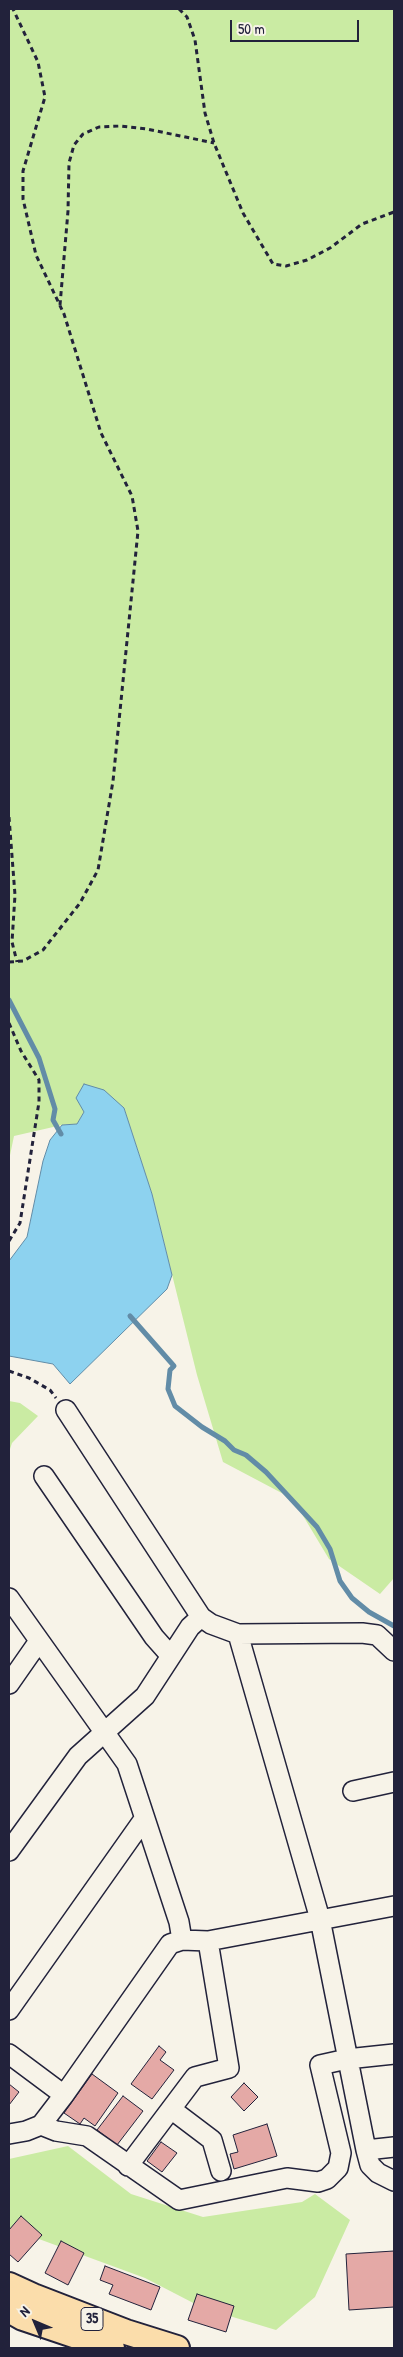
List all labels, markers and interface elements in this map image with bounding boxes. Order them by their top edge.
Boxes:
scale bar [233,10,362,42]
text: 50 m [238,18,265,39]
north arrow [10,2297,60,2347]
text: N [15,2302,33,2320]
road number: 35 [81,2308,103,2330]

